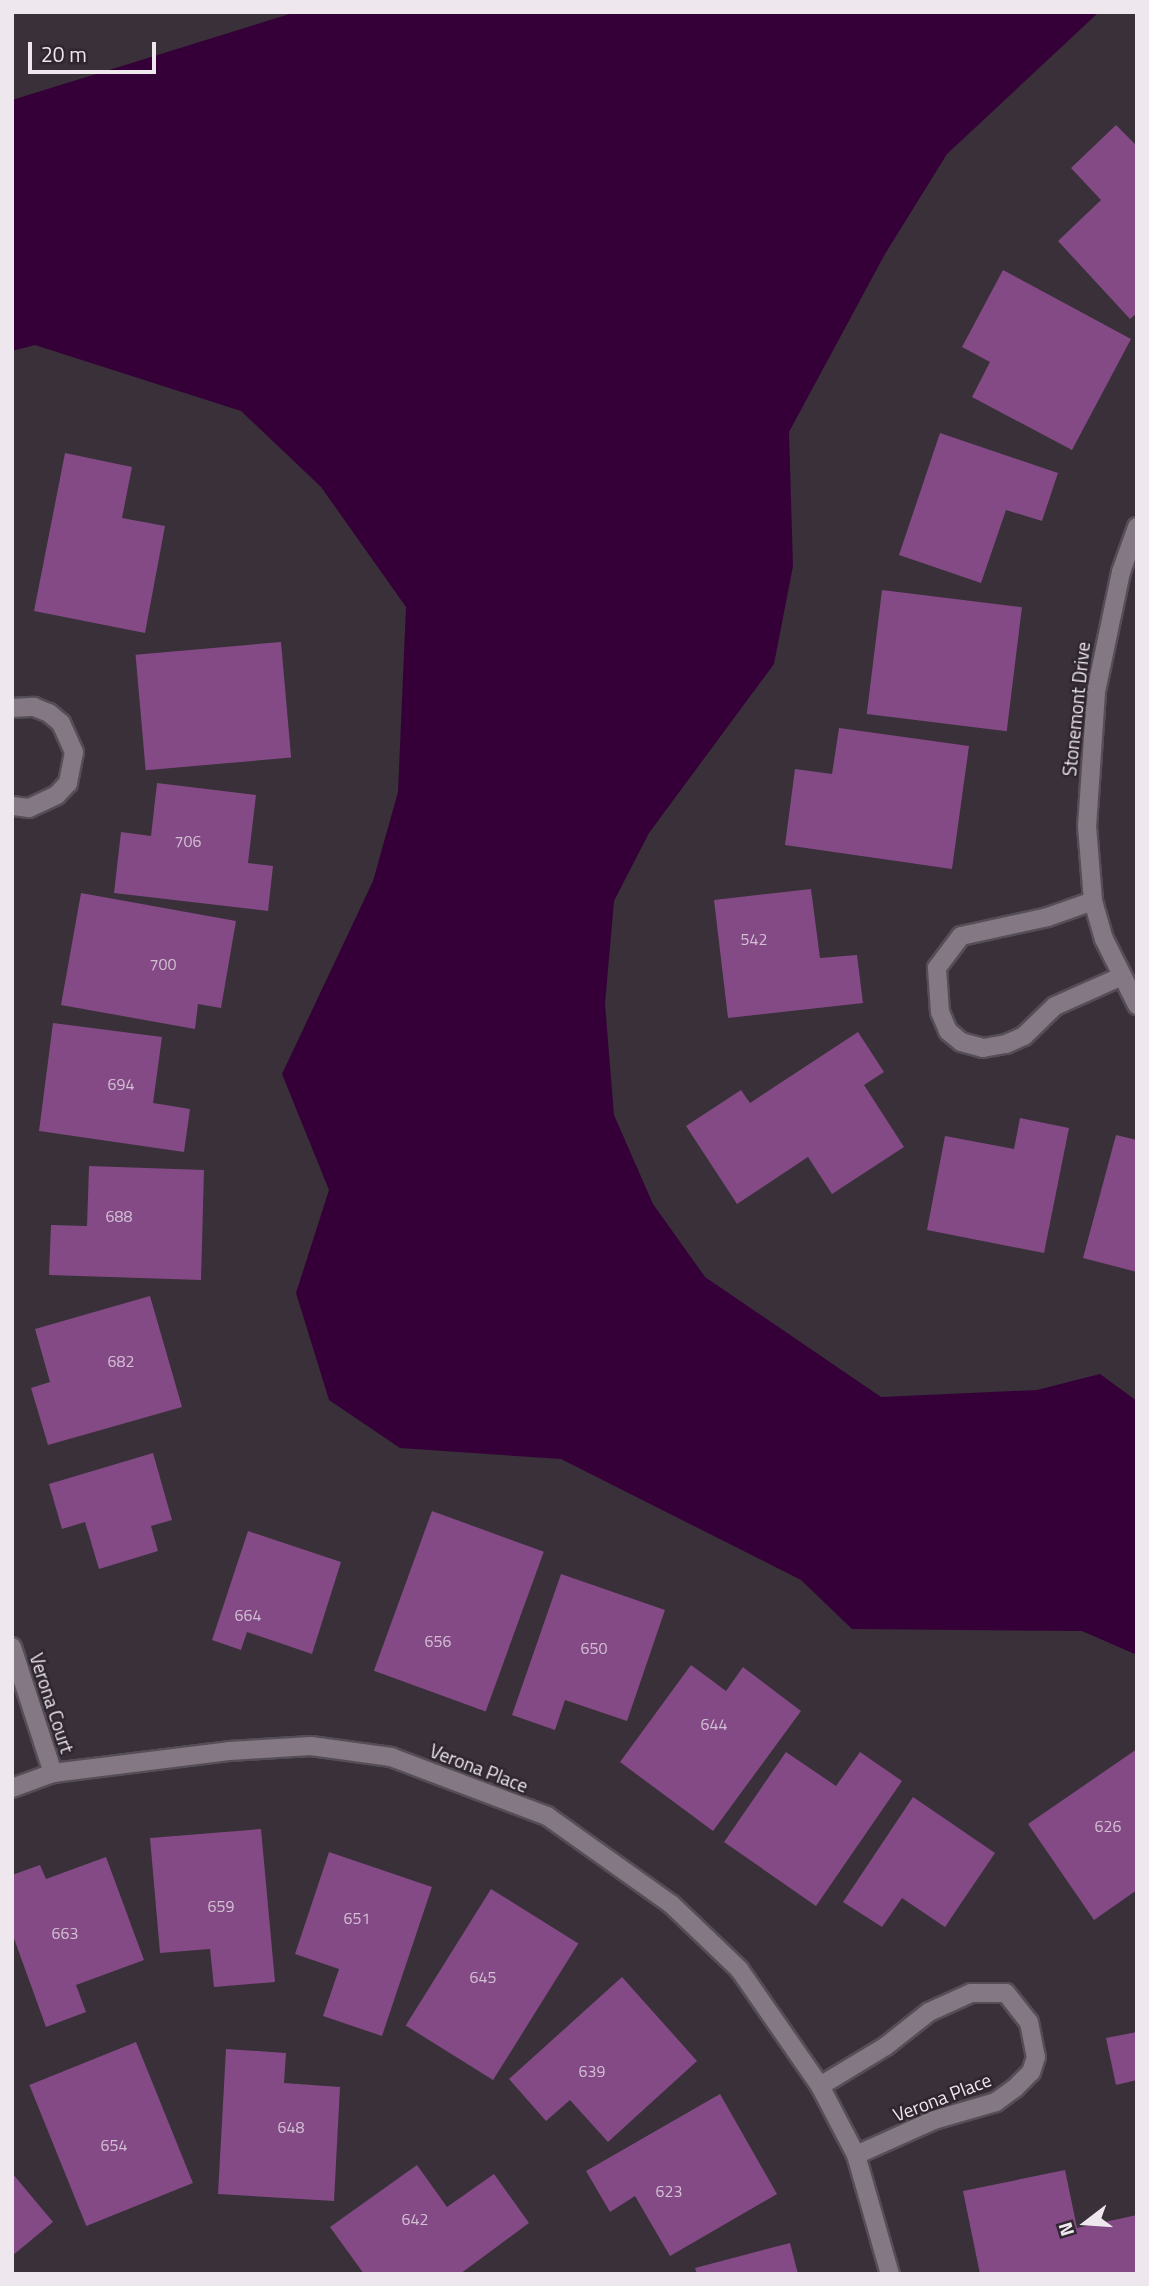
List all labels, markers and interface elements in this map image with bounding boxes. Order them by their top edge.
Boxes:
scale bar [32,28,159,72]
text: 20 m [41,38,87,70]
street label: Stonemont Drive [1058,641,1094,777]
house number: 706 [175,831,201,851]
house number: 542 [741,929,767,949]
house number: 700 [150,954,176,974]
house number: 694 [108,1074,134,1094]
house number: 688 [106,1206,132,1226]
house number: 682 [108,1351,134,1371]
house number: 664 [235,1605,261,1625]
house number: 656 [425,1631,451,1651]
house number: 650 [581,1638,607,1658]
street label: Verona Court [25,1650,79,1756]
house number: 644 [701,1714,727,1734]
street label: Verona Place [427,1739,531,1797]
house number: 626 [1095,1816,1121,1836]
house number: 659 [208,1896,234,1916]
house number: 651 [344,1908,370,1928]
house number: 663 [52,1923,78,1943]
house number: 645 [470,1967,496,1987]
house number: 639 [579,2061,605,2081]
street label: Verona Place [890,2068,994,2126]
house number: 648 [278,2117,304,2137]
house number: 654 [101,2135,127,2155]
house number: 623 [656,2181,682,2201]
north arrow [1051,2188,1121,2258]
house number: 642 [402,2209,428,2229]
text: N [1050,2219,1081,2240]

